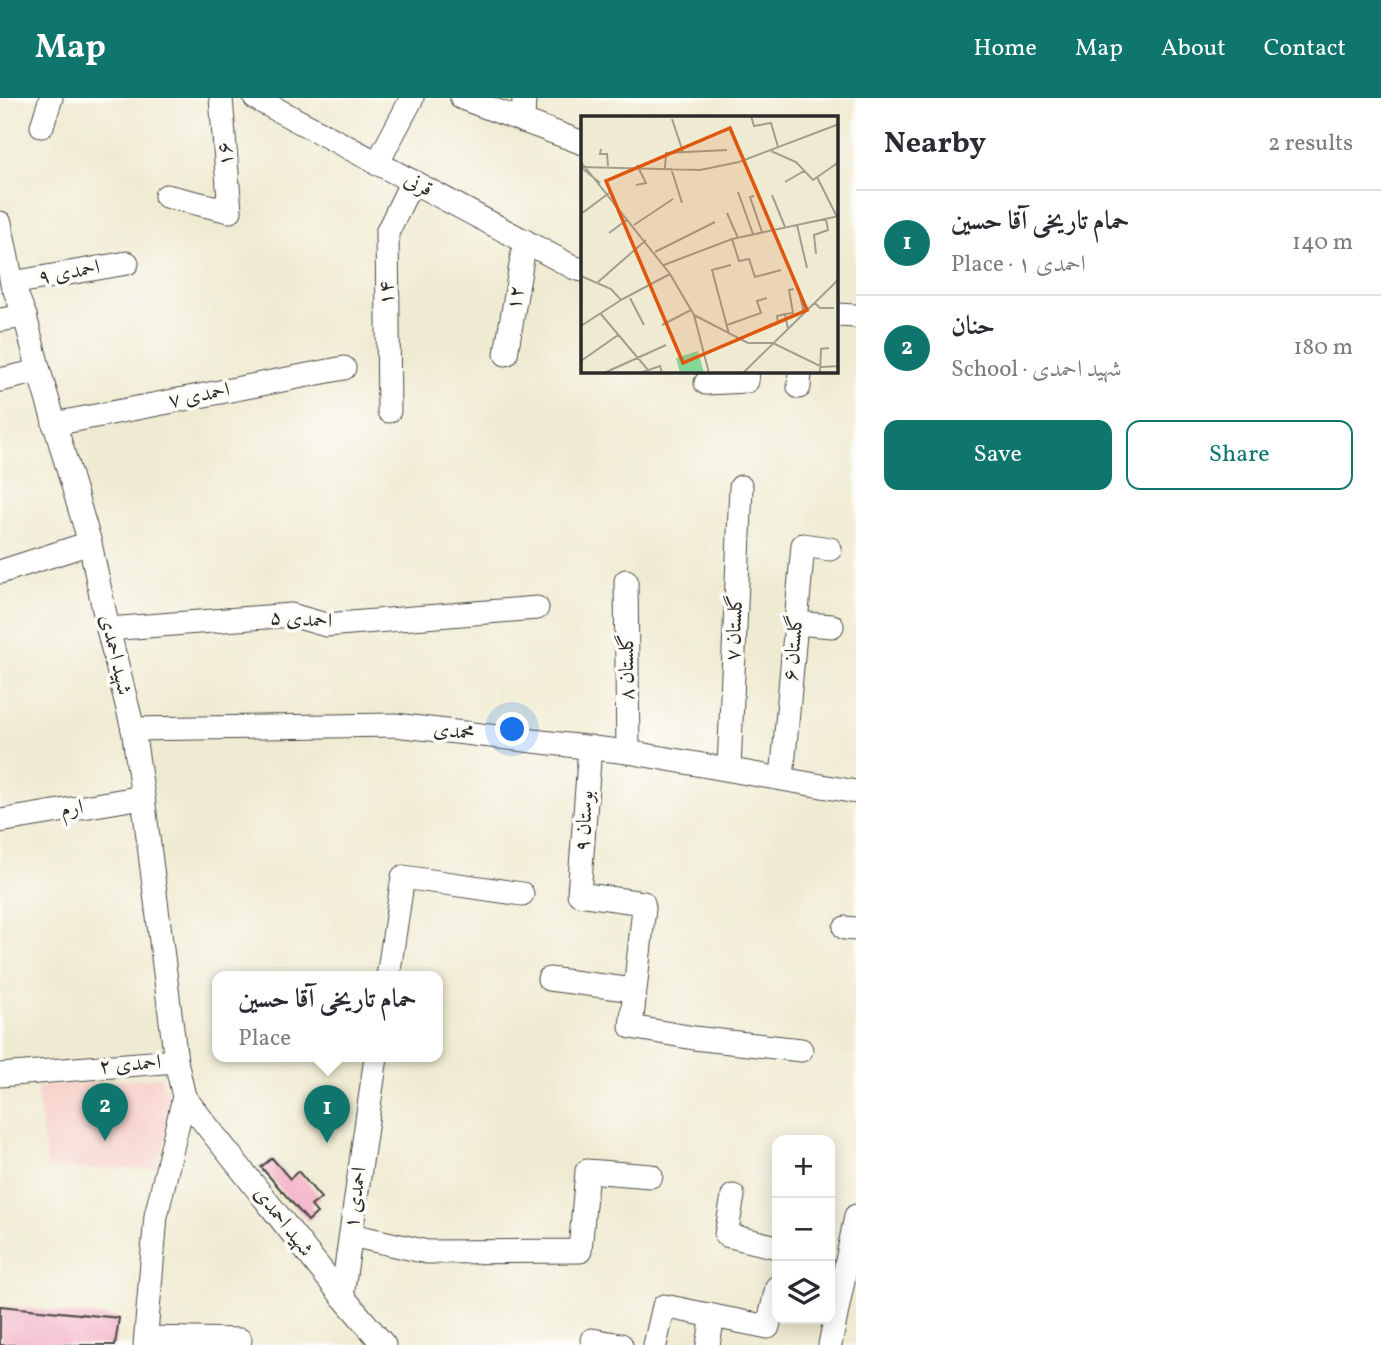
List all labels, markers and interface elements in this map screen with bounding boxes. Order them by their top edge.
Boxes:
text: Map [35,26,106,72]
text: Home [973,32,1037,66]
text: Map [1075,32,1123,66]
text: About [1161,32,1226,66]
text: Contact [1264,32,1346,66]
inset map [581,116,838,373]
text: Nearby [884,123,986,165]
text: 2 results [1268,128,1353,160]
street label: ۱۶ [210,140,242,168]
street label: قرنی [399,166,437,204]
text: حمام تاریخی آقا حسین [951,204,1129,240]
text: 1 [902,227,912,259]
text: 140 m [1292,227,1353,259]
text: Place · احمدی ۱ [951,249,1086,281]
street label: احمدی ۹ [36,253,102,293]
street label: ۱۴ [372,280,402,306]
street label: ۱۲ [500,284,532,312]
text: حنان [951,309,995,345]
text: 2 [901,332,913,364]
text: 180 m [1294,332,1353,364]
text: School · شهید احمدی [951,354,1122,386]
street label: احمدی ۷ [166,376,232,416]
button: Save [884,420,1112,490]
button: Share [1126,420,1353,490]
street label: گلستان ۷ [719,594,751,662]
street label: احمدی ۵ [269,603,333,637]
street label: شهید احمدی [92,612,138,698]
street label: گلستان ۶ [777,614,811,682]
street label: گلستان ۸ [613,634,642,700]
your location [495,712,529,746]
street label: محمدی [432,715,476,749]
street label: بوستان ۹ [568,789,602,853]
street label: ارم [59,793,86,827]
popup [212,971,443,1062]
text: حمام تاریخی آقا حسین [238,982,417,1018]
text: Place [238,1023,291,1055]
street label: احمدی ۲ [98,1048,162,1082]
pin: 2 [82,1083,128,1141]
pin: 1 [304,1085,350,1143]
map controls [772,1135,835,1324]
button: + [772,1135,835,1198]
street label: احمدی ۱ [337,1165,375,1231]
street label: شهید احمدی [246,1181,320,1263]
button: − [772,1198,835,1261]
button: layers [772,1261,835,1324]

